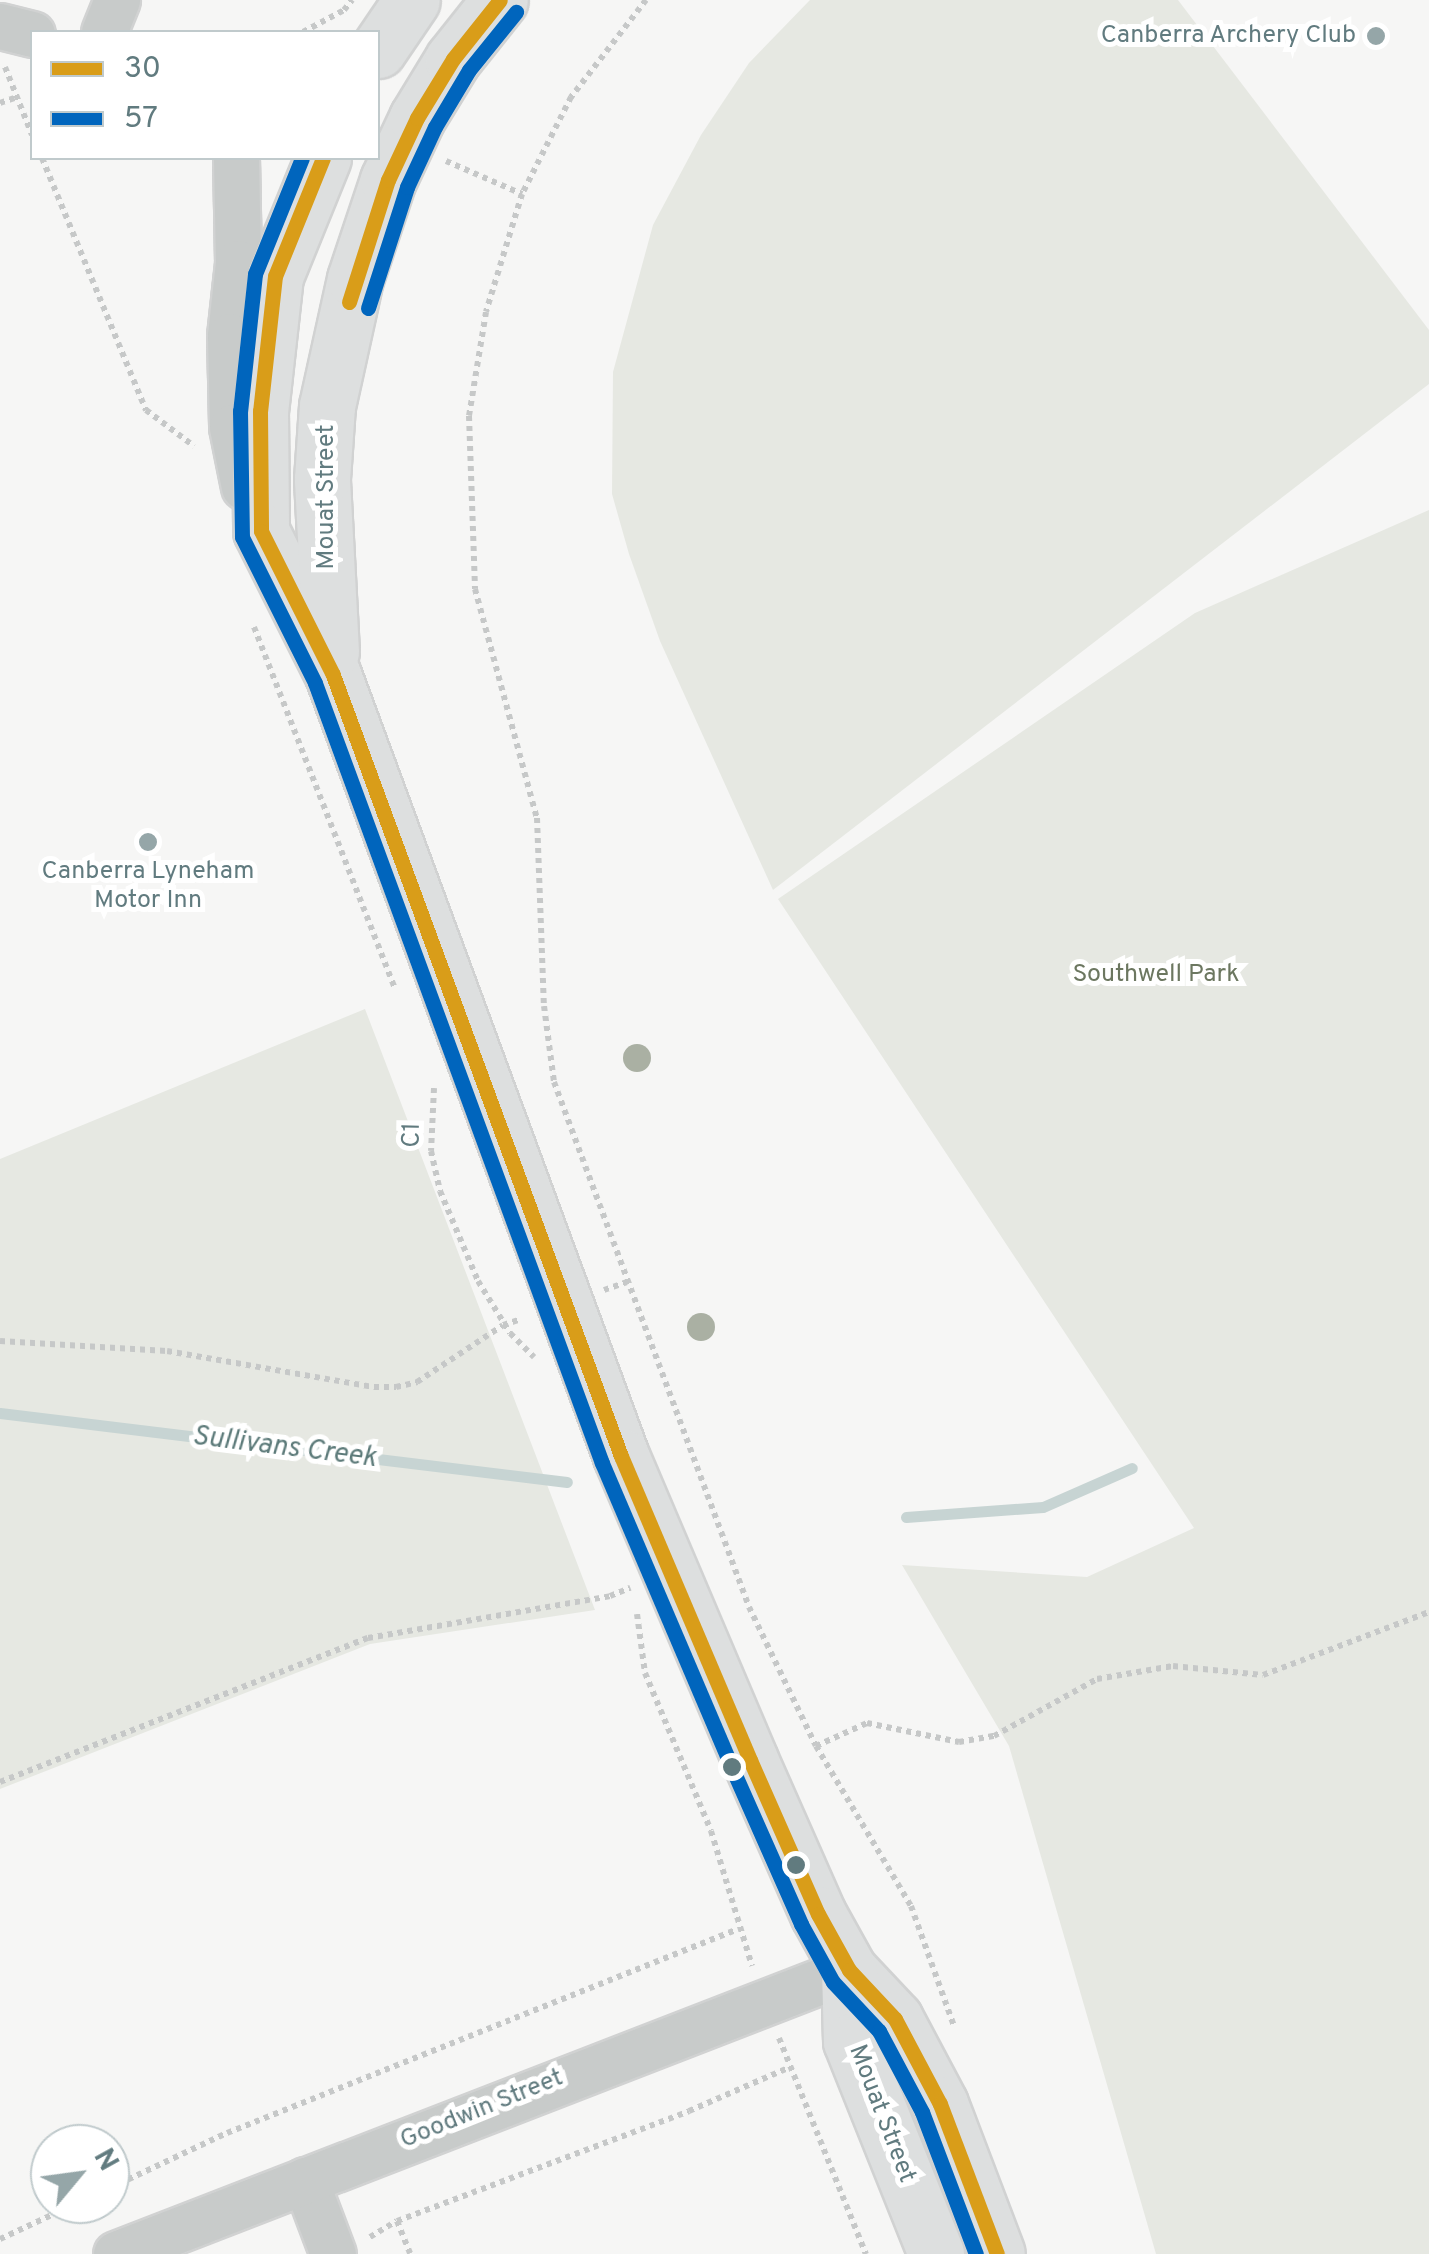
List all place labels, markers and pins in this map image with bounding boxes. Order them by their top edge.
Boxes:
place label: Canberra Archery Club [1100,21,1356,51]
marker: Canberra Archery Club [1365,25,1387,47]
marker: Canberra Lyneham Motor Inn [137,831,159,853]
place label: Canberra Lyneham Motor Inn [42,858,254,917]
unlabelled marker [722,1757,742,1777]
unlabelled marker [786,1855,806,1875]

